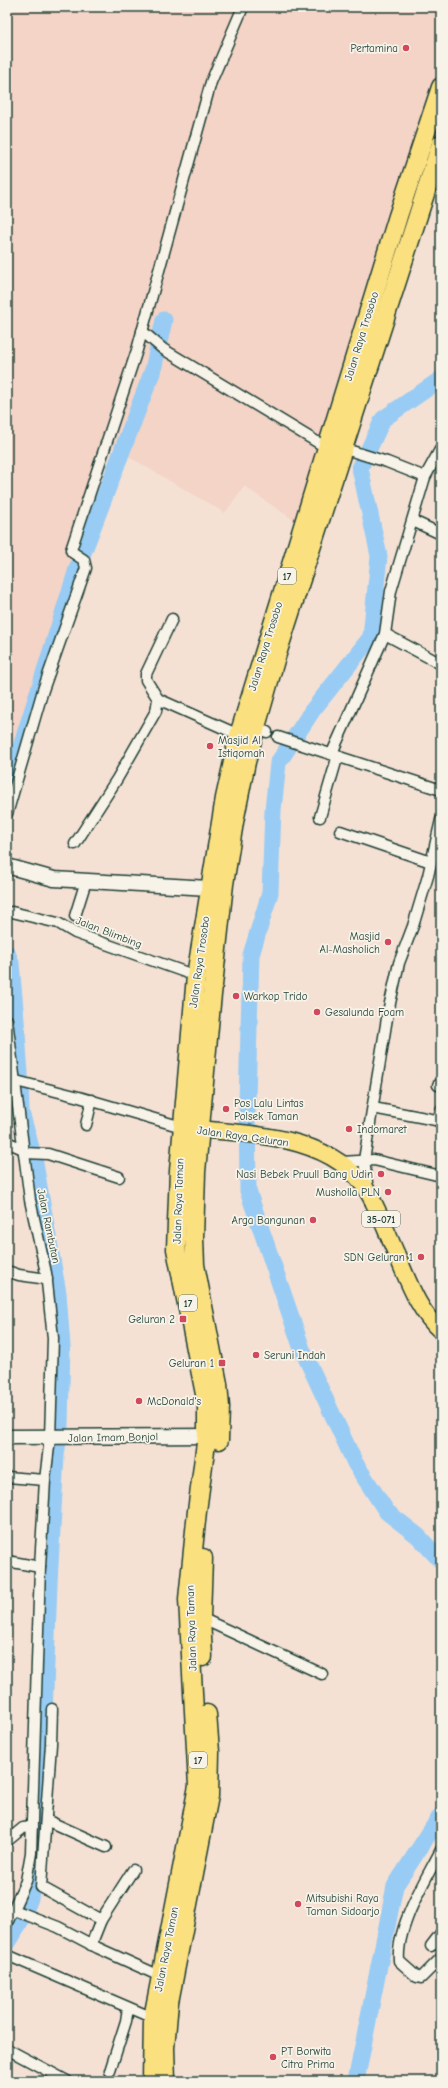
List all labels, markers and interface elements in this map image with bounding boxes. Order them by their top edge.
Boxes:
place label: Pertamina [351,42,398,55]
marker: Pertamina [401,43,411,53]
street label: Jalan Raya Trosobo [342,290,381,382]
road number: 17 [278,568,296,584]
street label: Jalan Raya Trosobo [246,600,285,692]
place label: Masjid Al Istiqomah [218,734,265,760]
marker: Masjid Al Istiqomah [205,741,215,751]
street label: Jalan Blimbing [74,914,144,951]
street label: Jalan Raya Trosobo [187,915,212,1009]
place label: Masjid Al-Masholich [319,930,380,956]
marker: Masjid Al-Masholich [383,937,393,947]
place label: Warkop Trido [244,990,308,1003]
marker: Warkop Trido [231,991,241,1001]
place label: Gesalunda Foam [325,1006,404,1019]
marker: Gesalunda Foam [312,1007,322,1017]
place label: Pos Lalu Lintas Polsek Taman [234,1097,304,1123]
marker: Pos Lalu Lintas Polsek Taman [221,1104,231,1114]
place label: Indomaret [357,1123,407,1136]
street label: Jalan Raya Geluran [196,1124,289,1149]
marker: Indomaret [344,1124,354,1134]
street label: Jalan Raya Taman [171,1158,186,1244]
place label: Nasi Bebek Pruull Bang Udin [236,1168,373,1181]
marker: Nasi Bebek Pruull Bang Udin [376,1169,386,1179]
place label: Musholla PLN [316,1186,380,1199]
marker: Musholla PLN [383,1187,393,1197]
street label: Jalan Rambutan [34,1188,63,1265]
road number: 35-071 [362,1211,400,1227]
place label: Arga Bangunan [232,1214,305,1227]
marker: Arga Bangunan [308,1215,318,1225]
place label: SDN Geluran 1 [344,1251,413,1264]
marker: SDN Geluran 1 [416,1252,426,1262]
road number: 17 [179,1295,197,1311]
place label: Geluran 2 [128,1313,175,1326]
marker: Geluran 2 [178,1314,188,1324]
place label: Seruni Indah [264,1349,326,1362]
marker: Seruni Indah [251,1350,261,1360]
place label: Geluran 1 [169,1357,214,1370]
marker: Geluran 1 [217,1358,227,1368]
place label: McDonald's [147,1395,201,1408]
marker: McDonald's [134,1396,144,1406]
street label: Jalan Imam Bonjol [68,1430,158,1445]
street label: Jalan Raya Taman [184,1585,199,1671]
road number: 17 [189,1752,207,1768]
place label: Mitsubishi Raya Taman Sidoarjo [306,1892,380,1918]
marker: Mitsubishi Raya Taman Sidoarjo [293,1899,303,1909]
street label: Jalan Raya Taman [152,1906,181,1993]
place label: PT Borwita Citra Prima [281,2045,335,2071]
marker: PT Borwita Citra Prima [268,2052,278,2062]

